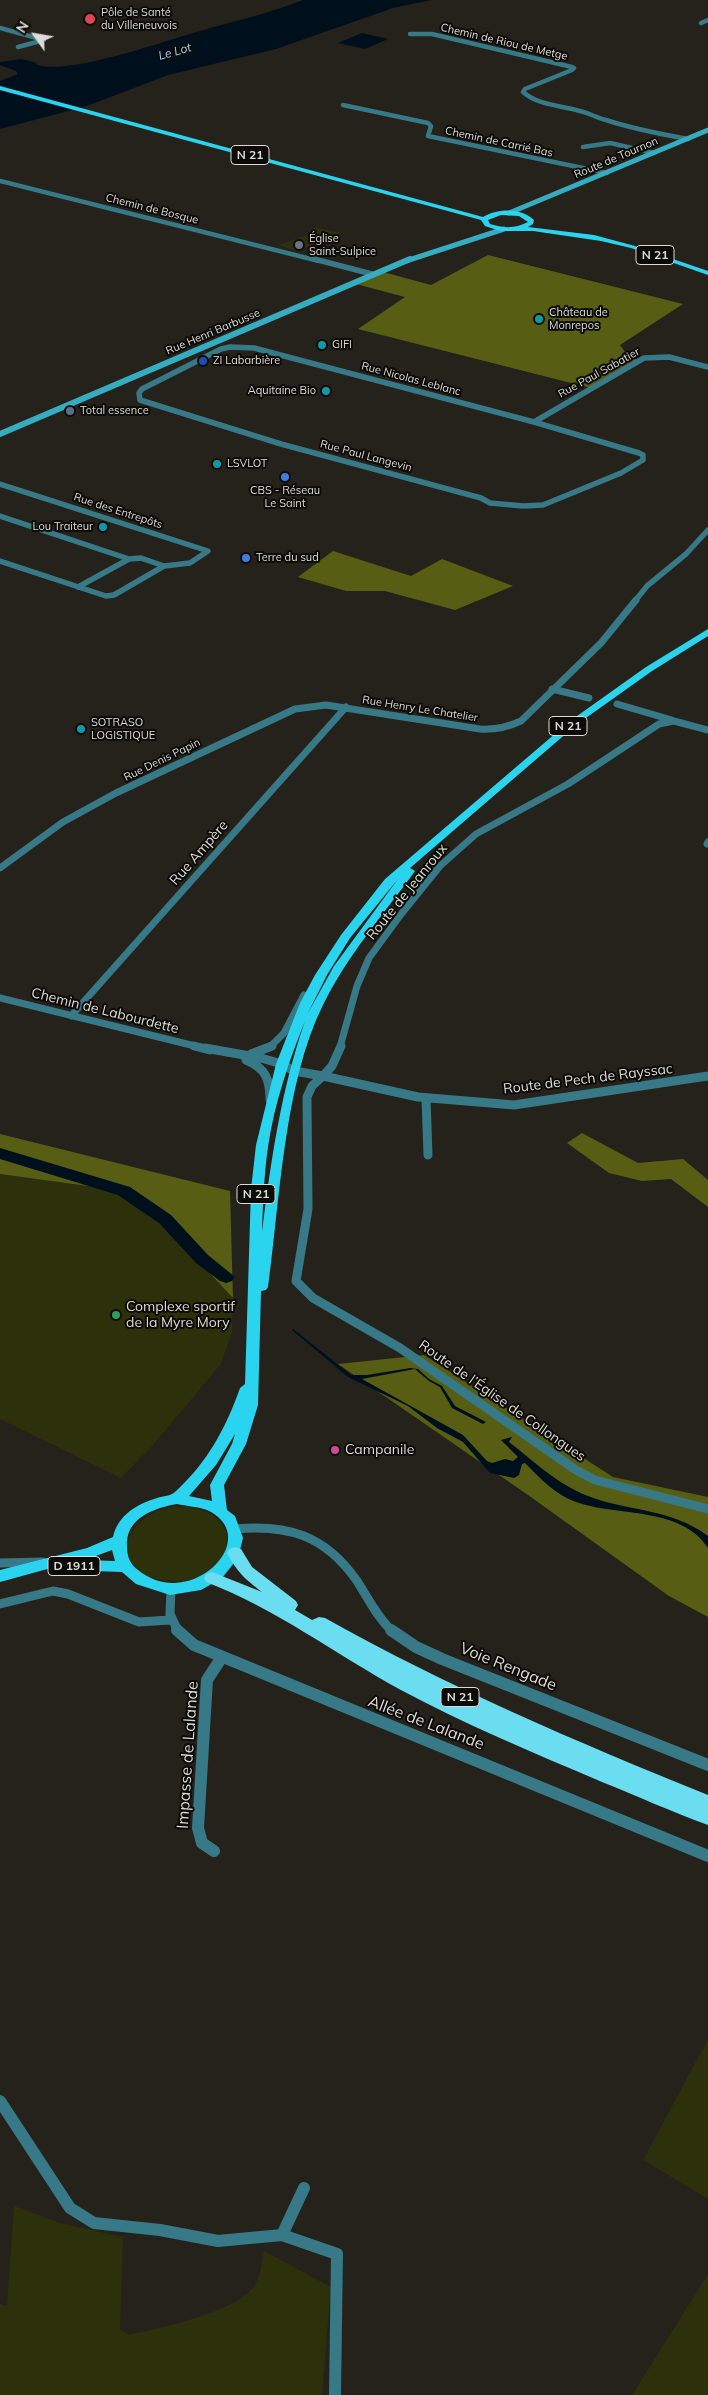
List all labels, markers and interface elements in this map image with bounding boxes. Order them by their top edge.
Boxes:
place label: Pôle de Santé du Villeneuvois [101,6,177,32]
north arrow [10,10,60,60]
marker: Pôle de Santé du Villeneuvois [83,12,97,26]
text: N [12,18,33,36]
street label: Chemin de Riou de Metge [439,21,569,63]
water label: Le Lot [157,40,193,64]
street label: Chemin de Carrié Bas [444,124,554,160]
street label: Route de Tournon [572,134,660,182]
road number: N 21 [231,146,269,164]
street label: Chemin de Bosque [104,191,200,227]
place label: Église Saint-Sulpice [309,232,376,258]
marker: Église Saint-Sulpice [293,239,305,251]
road number: N 21 [636,246,674,264]
street label: Rue Henri Barbusse [164,306,262,358]
place label: Château de Monrepos [549,306,608,332]
marker: Château de Monrepos [533,313,545,325]
place label: GIFI [332,338,352,352]
marker: GIFI [316,339,328,351]
street label: Rue Paul Sabatier [556,345,642,401]
place label: ZI Labarbière [213,354,280,368]
marker: ZI Labarbière [197,355,209,367]
street label: Rue Nicolas Leblanc [360,359,462,399]
place label: Aquitaine Bio [248,384,316,398]
marker: Aquitaine Bio [320,385,332,397]
place label: Total essence [80,404,149,418]
marker: Total essence [64,405,76,417]
street label: Rue Paul Langevin [319,437,413,475]
place label: LSVLOT [227,457,267,471]
marker: LSVLOT [211,458,223,470]
marker: CBS - Réseau Le Saint [279,471,291,483]
place label: CBS - Réseau Le Saint [250,484,320,510]
street label: Rue des Entrepôts [72,490,164,532]
place label: Lou Traiteur [32,520,93,534]
marker: Lou Traiteur [97,521,109,533]
place label: Terre du sud [256,551,319,565]
marker: Terre du sud [240,552,252,564]
street label: Rue Henry Le Chatelier [361,693,479,725]
place label: SOTRASO LOGISTIQUE [91,716,155,742]
road number: N 21 [549,716,587,736]
marker: SOTRASO LOGISTIQUE [75,723,87,735]
street label: Rue Denis Papin [122,736,202,784]
street label: Rue Ampère [166,817,232,889]
street label: Route de Jeanroux [363,841,451,943]
street label: Chemin de Labourdette [30,985,180,1037]
street label: Route de Pech de Rayssac [502,1060,674,1098]
road number: N 21 [237,1184,275,1204]
place label: Complexe sportif de la Myre Mory [126,1299,235,1331]
marker: Complexe sportif de la Myre Mory [110,1309,122,1321]
street label: Route de l’Église de Collongues [415,1337,589,1465]
place label: Campanile [345,1442,414,1458]
marker: Campanile [329,1444,341,1456]
road number: D 1911 [48,1556,100,1575]
street label: Voie Rengade [457,1639,559,1695]
street label: Impasse de Lalande [173,1680,203,1830]
road number: N 21 [441,1688,479,1706]
street label: Allée de Lalande [365,1692,487,1754]

